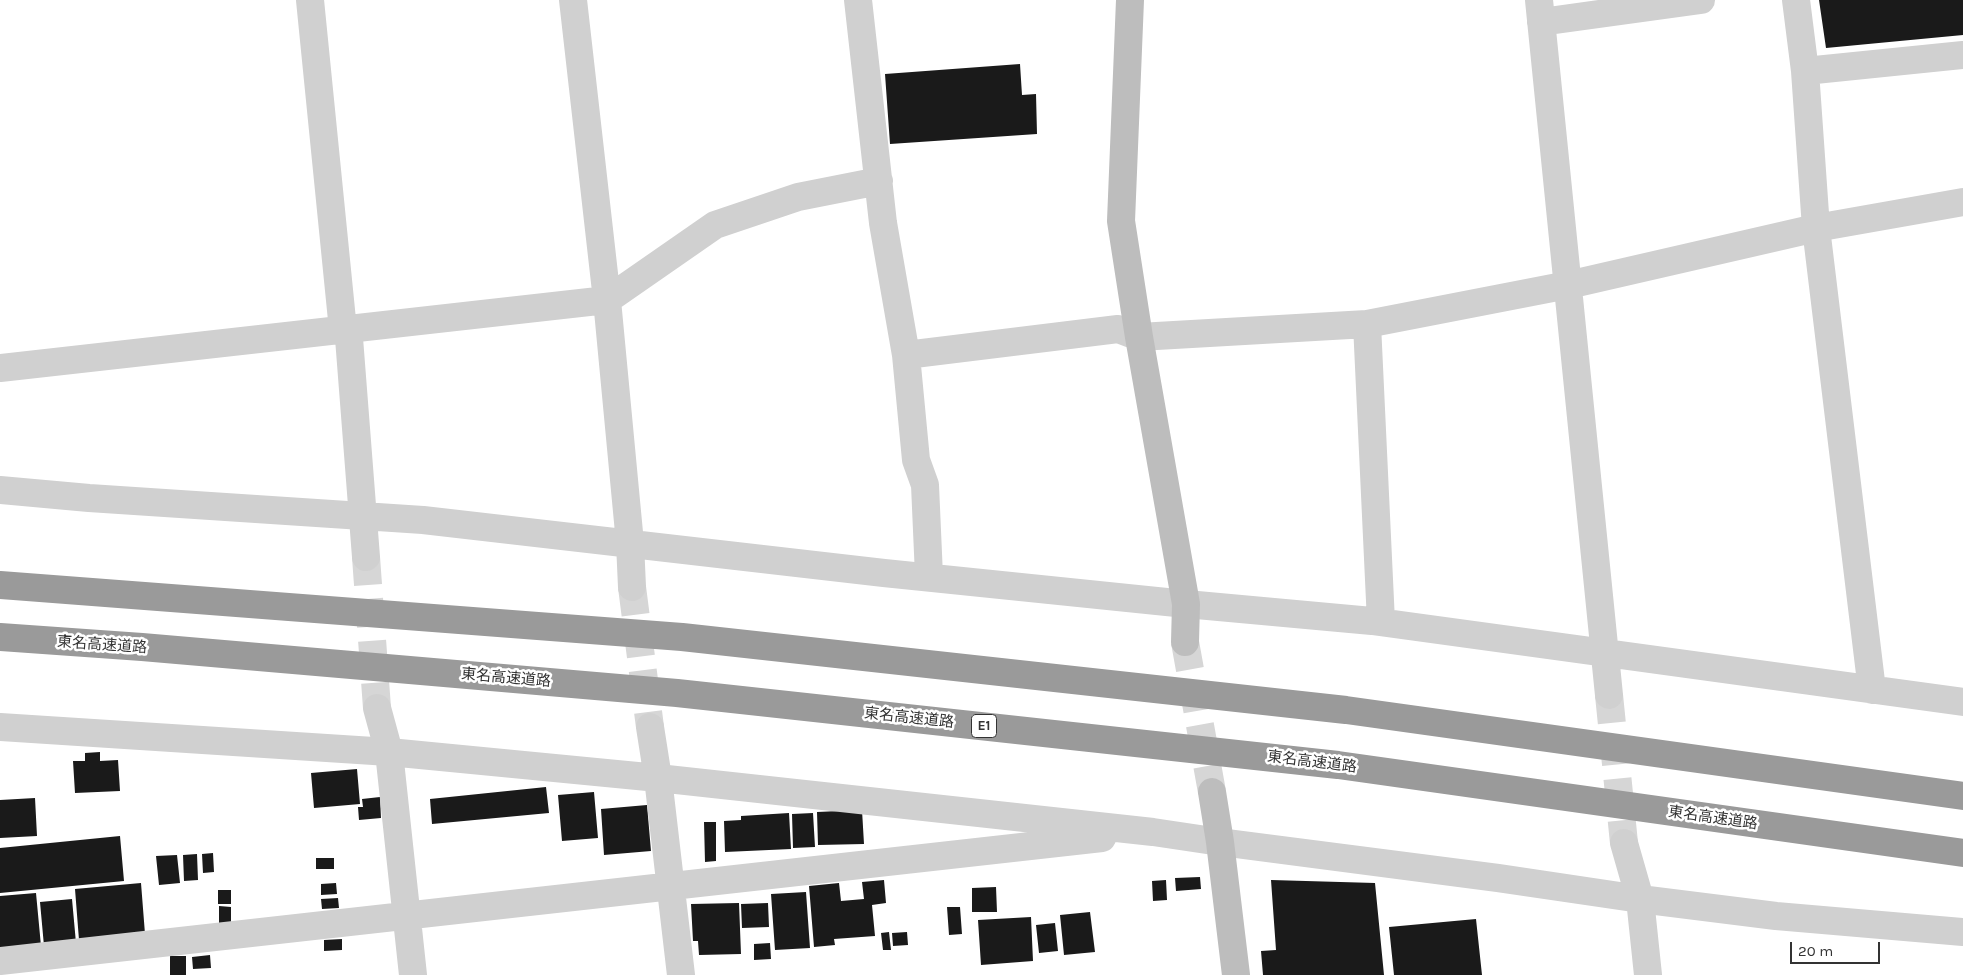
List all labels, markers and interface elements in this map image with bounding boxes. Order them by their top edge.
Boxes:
street label: 東名高速道路 [56,633,148,657]
street label: 東名高速道路 [460,665,552,691]
street label: 東名高速道路 [863,704,955,732]
road number: E1 [972,714,996,738]
street label: 東名高速道路 [1266,748,1358,776]
street label: 東名高速道路 [1667,803,1759,833]
scale bar [1793,932,1883,964]
text: 20 m [1798,942,1833,960]

